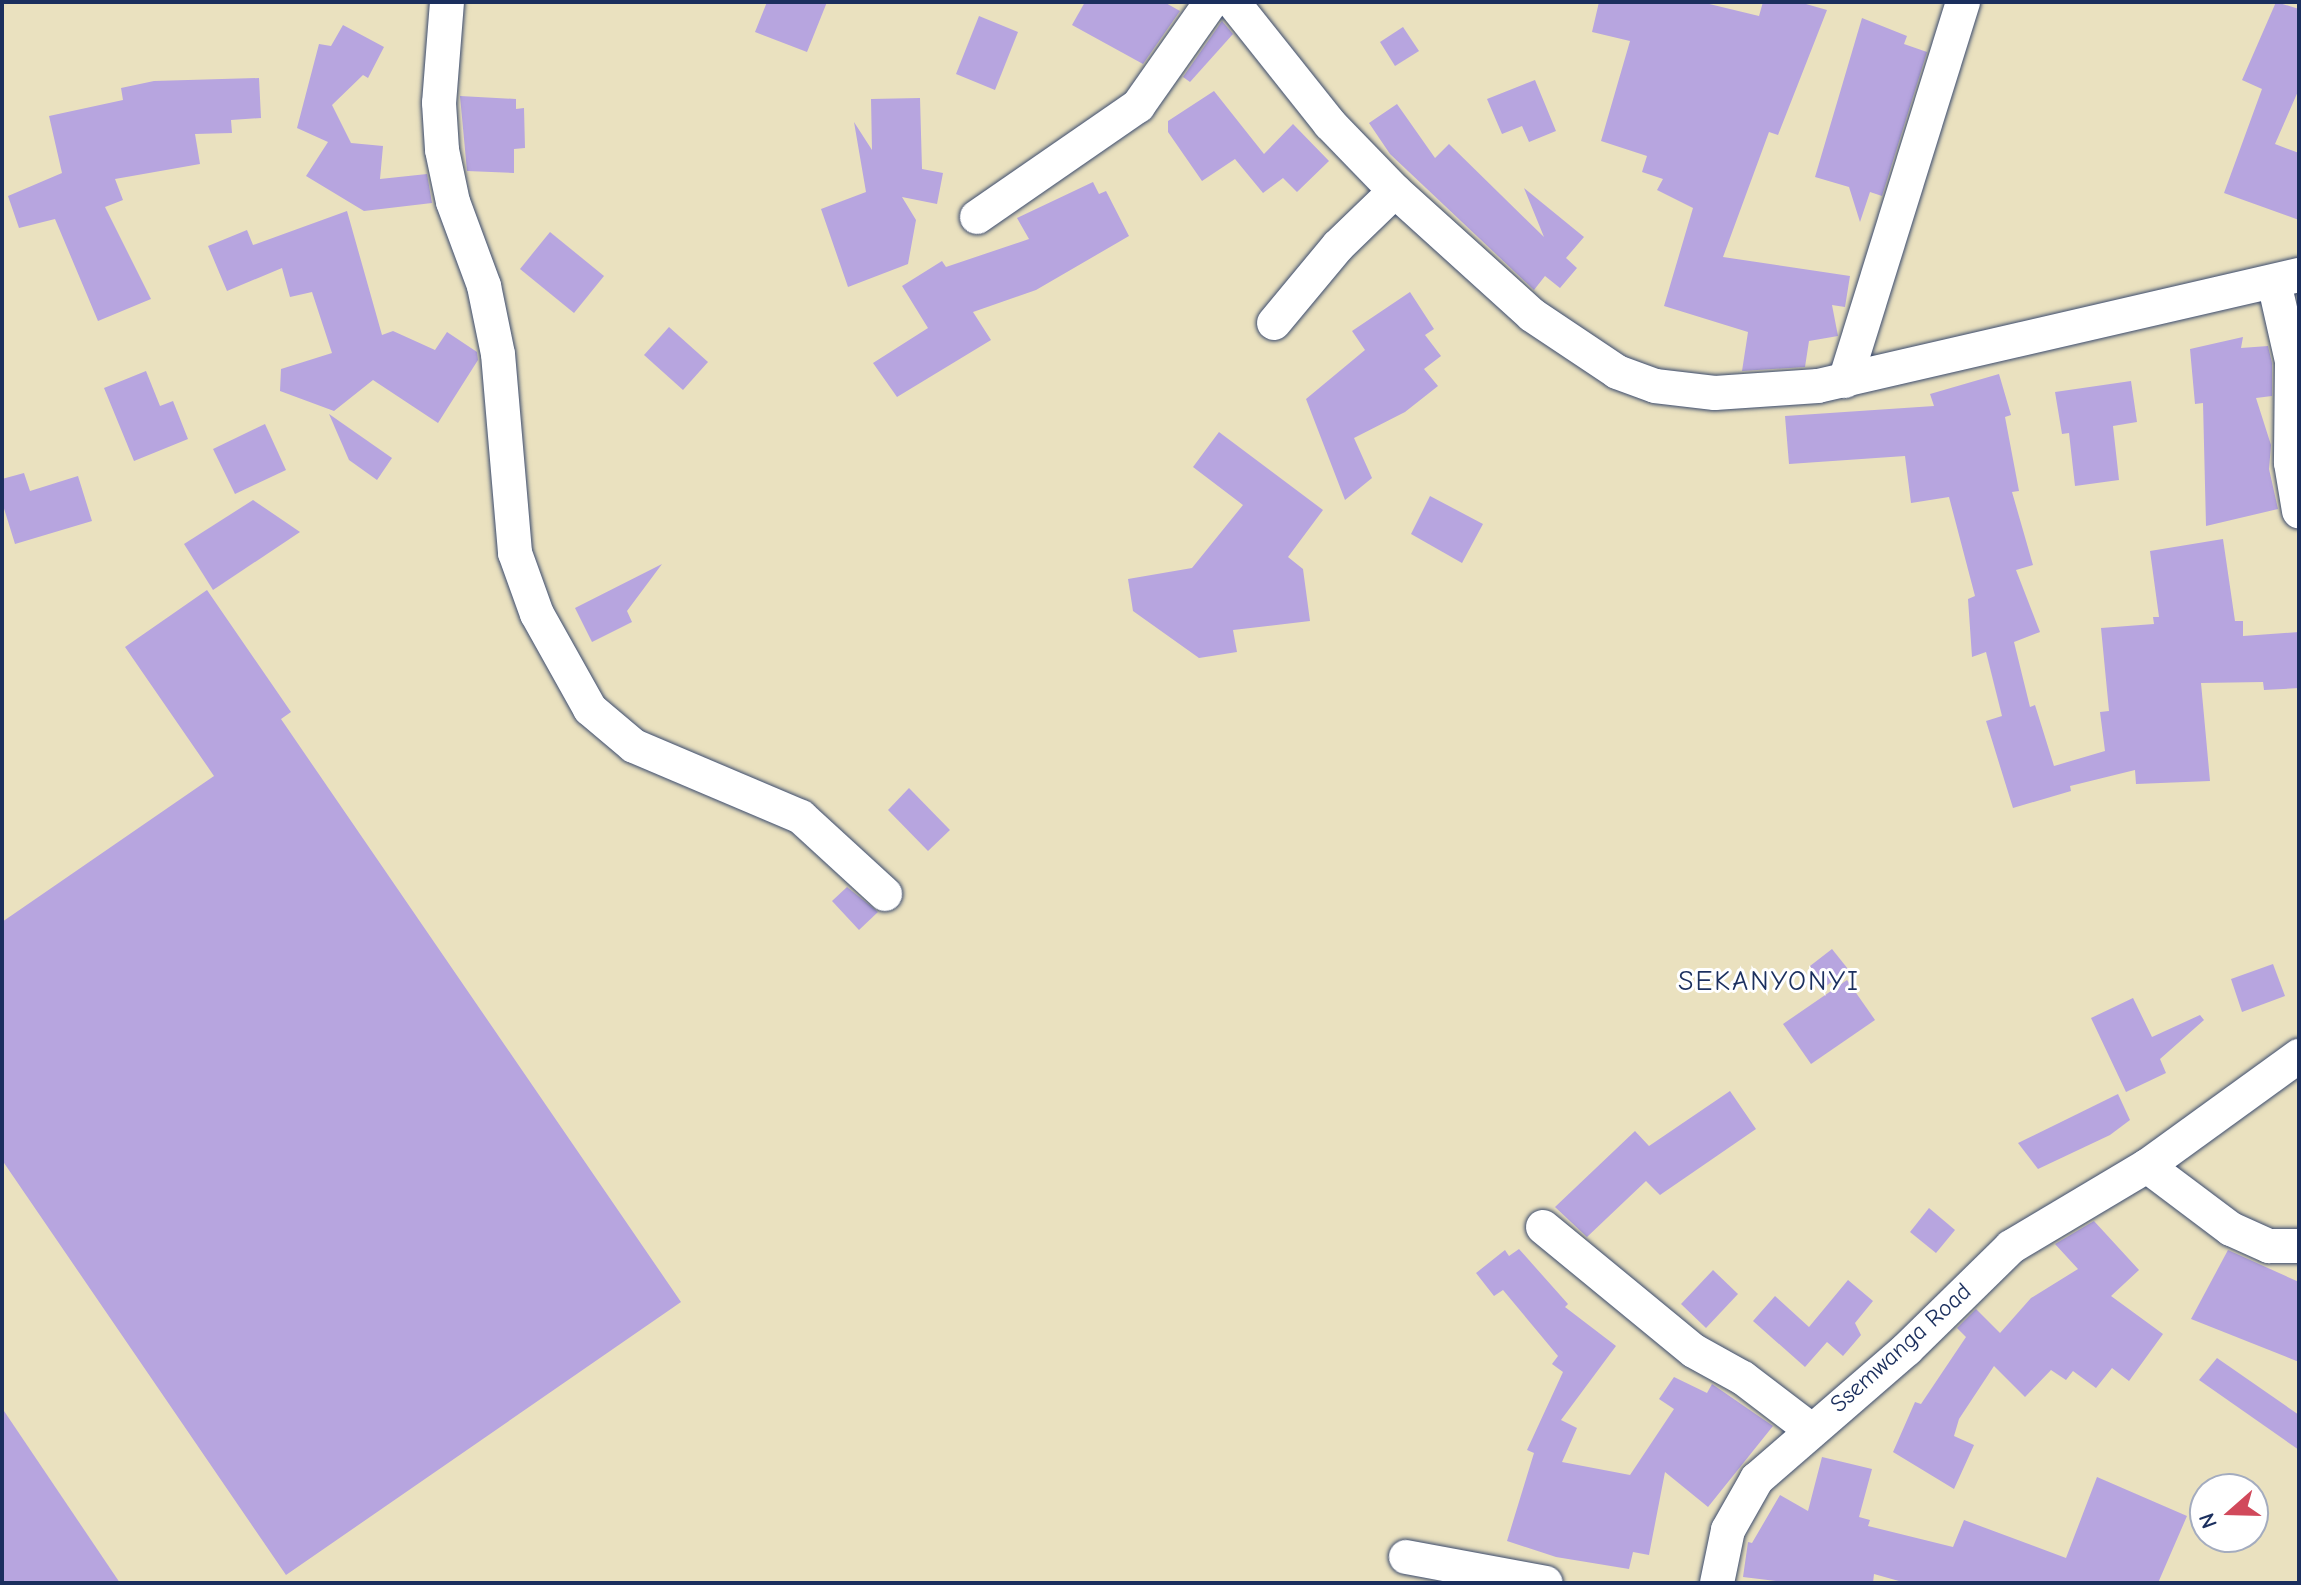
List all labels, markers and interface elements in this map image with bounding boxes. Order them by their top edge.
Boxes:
district label: SEKANYONYI [1678,964,1860,998]
street label: Ssemwanga Road [1825,1277,1977,1419]
north arrow [2189,1473,2269,1553]
text: N [2194,1509,2223,1532]

